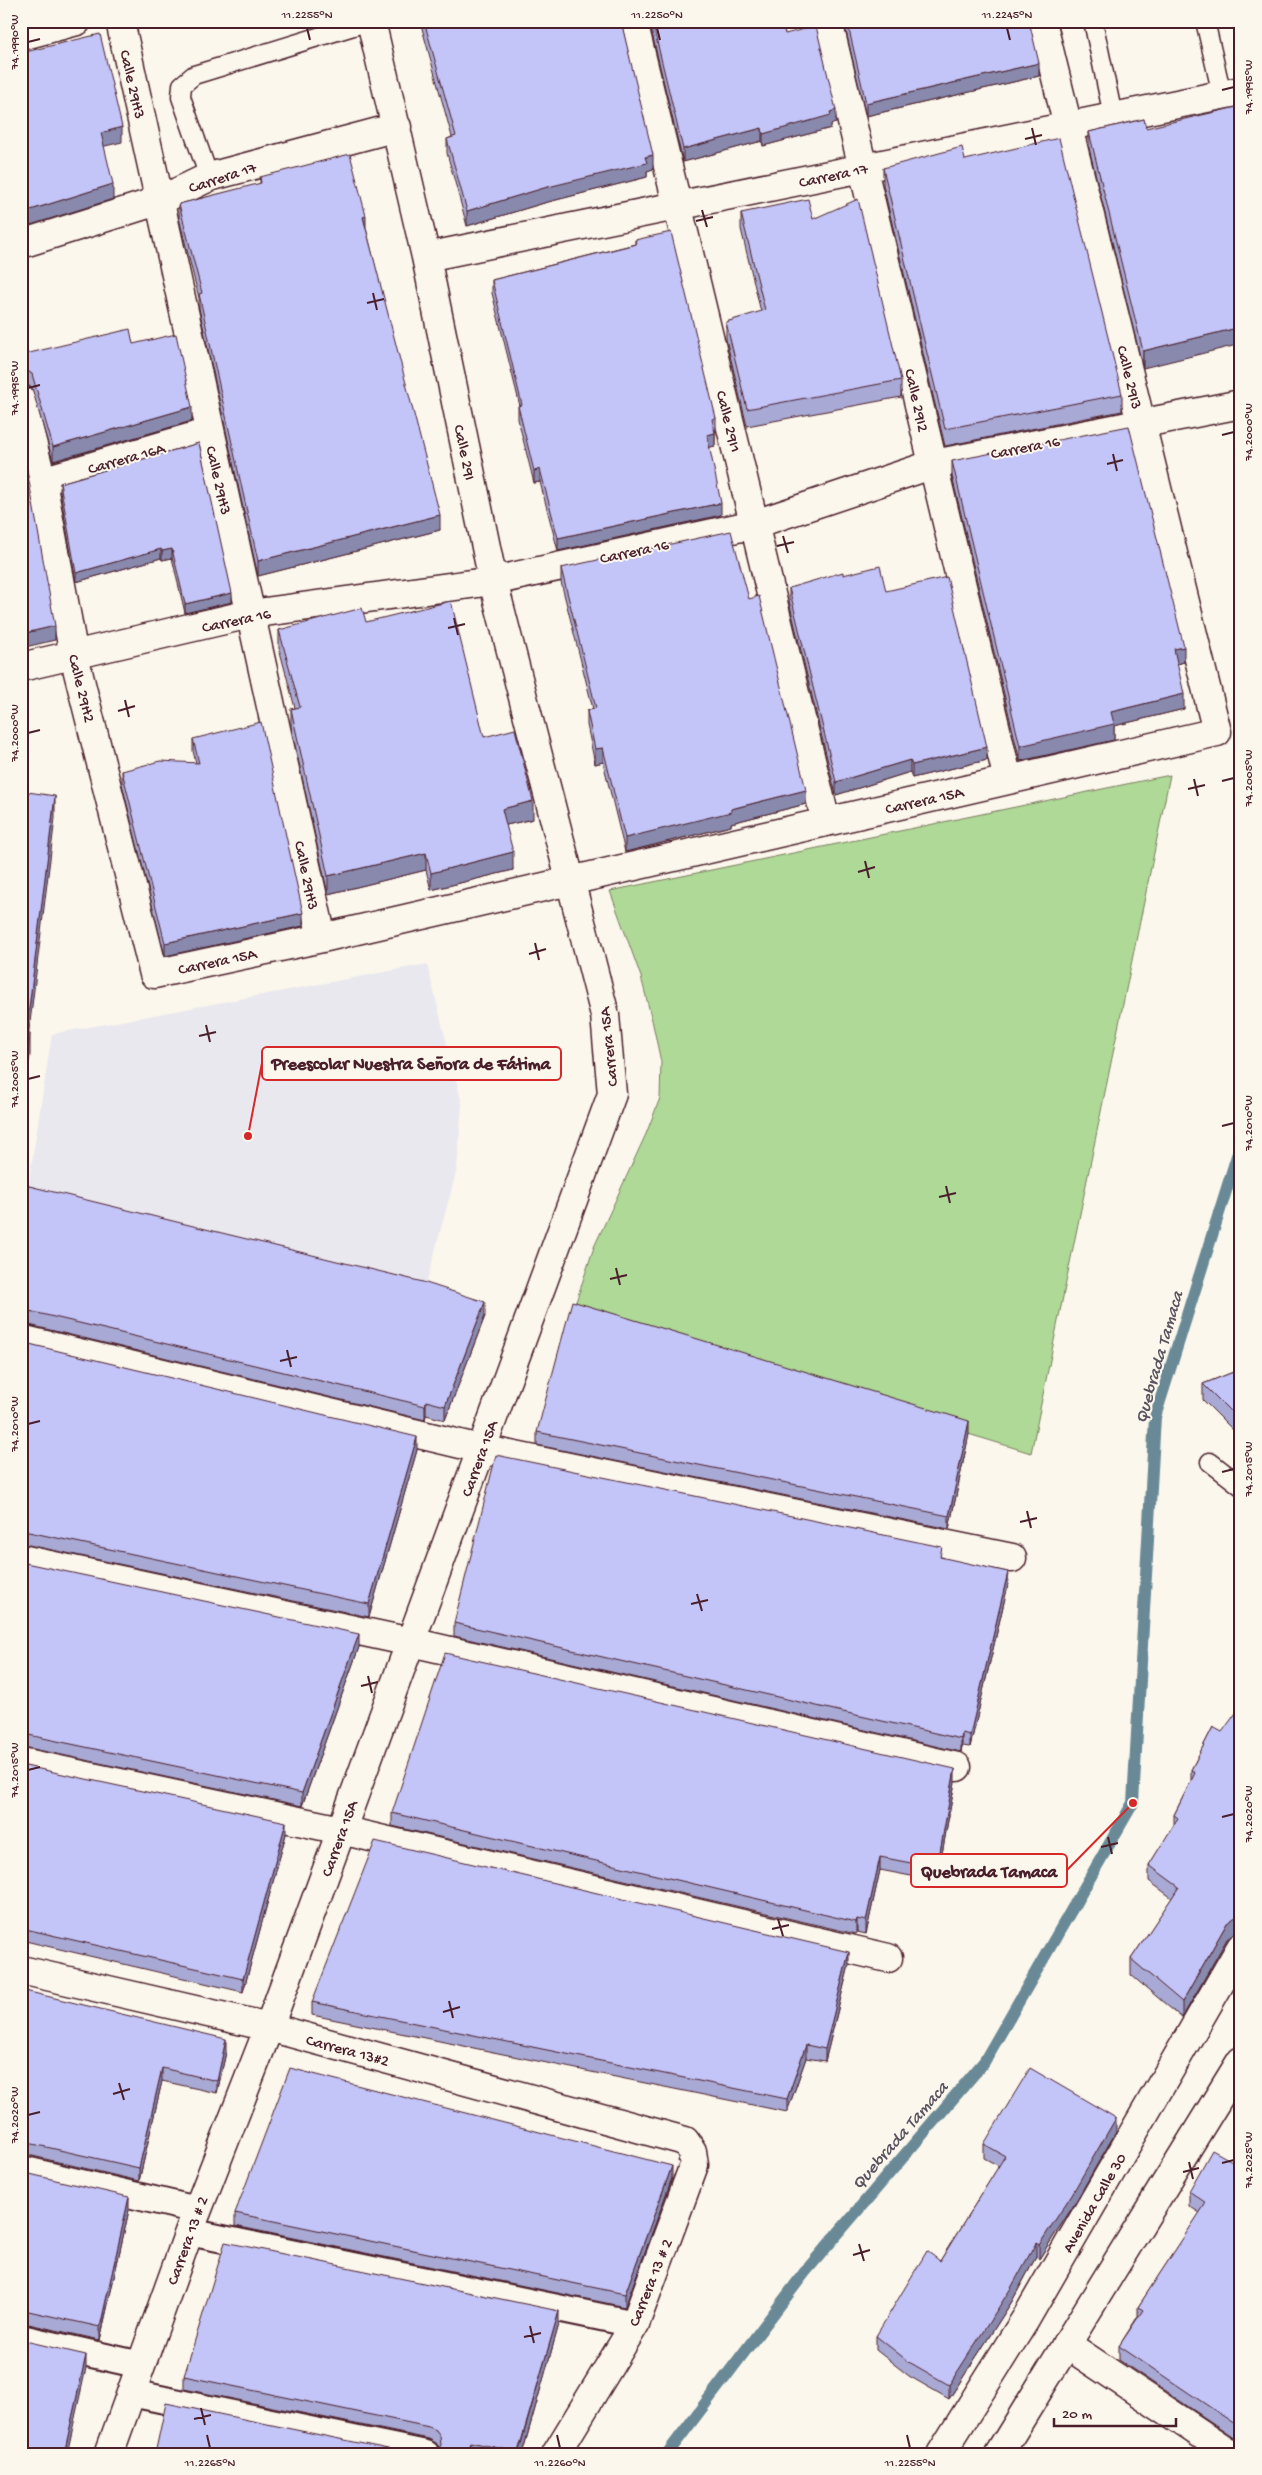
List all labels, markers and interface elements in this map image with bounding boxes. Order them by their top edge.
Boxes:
text: 11.2255°N [280,9,333,23]
text: 11.2250°N [630,9,683,23]
text: 11.2245°N [981,9,1032,23]
text: 74.1990°W [9,15,23,70]
street label: Calle 29H3 [113,49,148,121]
text: 74.1995°W [1243,60,1257,115]
street label: Carrera 17 [187,159,260,199]
street label: Carrera 17 [797,161,871,194]
street label: Calle 29I3 [1111,344,1145,412]
text: 74.1995°W [9,361,23,416]
street label: Calle 29I2 [898,367,931,434]
street label: Calle 29I1 [710,389,743,455]
text: 74.2000°W [1243,403,1257,462]
street label: Calle 29I [447,423,478,482]
street label: Carrera 16 [989,433,1063,465]
street label: Carrera 16A [86,440,169,480]
street label: Calle 29H3 [199,445,234,517]
street label: Carrera 16 [598,537,672,570]
street label: Carrera 16 [200,606,274,639]
street label: Calle 29H2 [62,653,97,725]
text: 74.2000°W [9,704,23,763]
text: 74.2005°W [1243,749,1257,808]
street label: Carrera 15A [884,784,967,821]
street label: Calle 29H3 [288,840,321,912]
street label: Carrera 15A [177,946,260,981]
street label: Carrera 15A [597,1004,624,1087]
callout: Preescolar Nuestra Señora de Fátima [262,1047,561,1080]
text: 74.2005°W [9,1050,23,1109]
text: Preescolar Nuestra Señora de Fátima [270,1055,552,1076]
text: 74.2010°W [1243,1095,1257,1152]
water label: Quebrada Tamaca [1132,1288,1190,1426]
text: 74.2010°W [9,1396,23,1453]
street label: Carrera 15A [459,1417,504,1500]
text: 74.2015°W [1243,1441,1257,1498]
text: 74.2015°W [9,1742,23,1799]
text: 74.2020°W [1243,1786,1257,1843]
street label: Carrera 15A [319,1797,364,1880]
callout: Quebrada Tamaca [911,1854,1067,1887]
text: Quebrada Tamaca [921,1863,1058,1884]
street label: Carrera 13#2 [303,2032,391,2073]
water label: Quebrada Tamaca [848,2078,954,2195]
text: 74.2020°W [9,2087,23,2144]
text: 74.2025°W [1243,2132,1257,2189]
street label: Avenida Calle 30 [1060,2151,1132,2257]
street label: Carrera 13 # 2 [164,2194,214,2288]
street label: Carrera 13 # 2 [626,2237,679,2330]
scale bar [1054,2395,1177,2427]
text: 20 m [1062,2406,1092,2424]
text: 11.2265°N [184,2457,236,2471]
text: 11.2260°N [533,2457,586,2471]
text: 11.2255°N [883,2457,936,2471]

